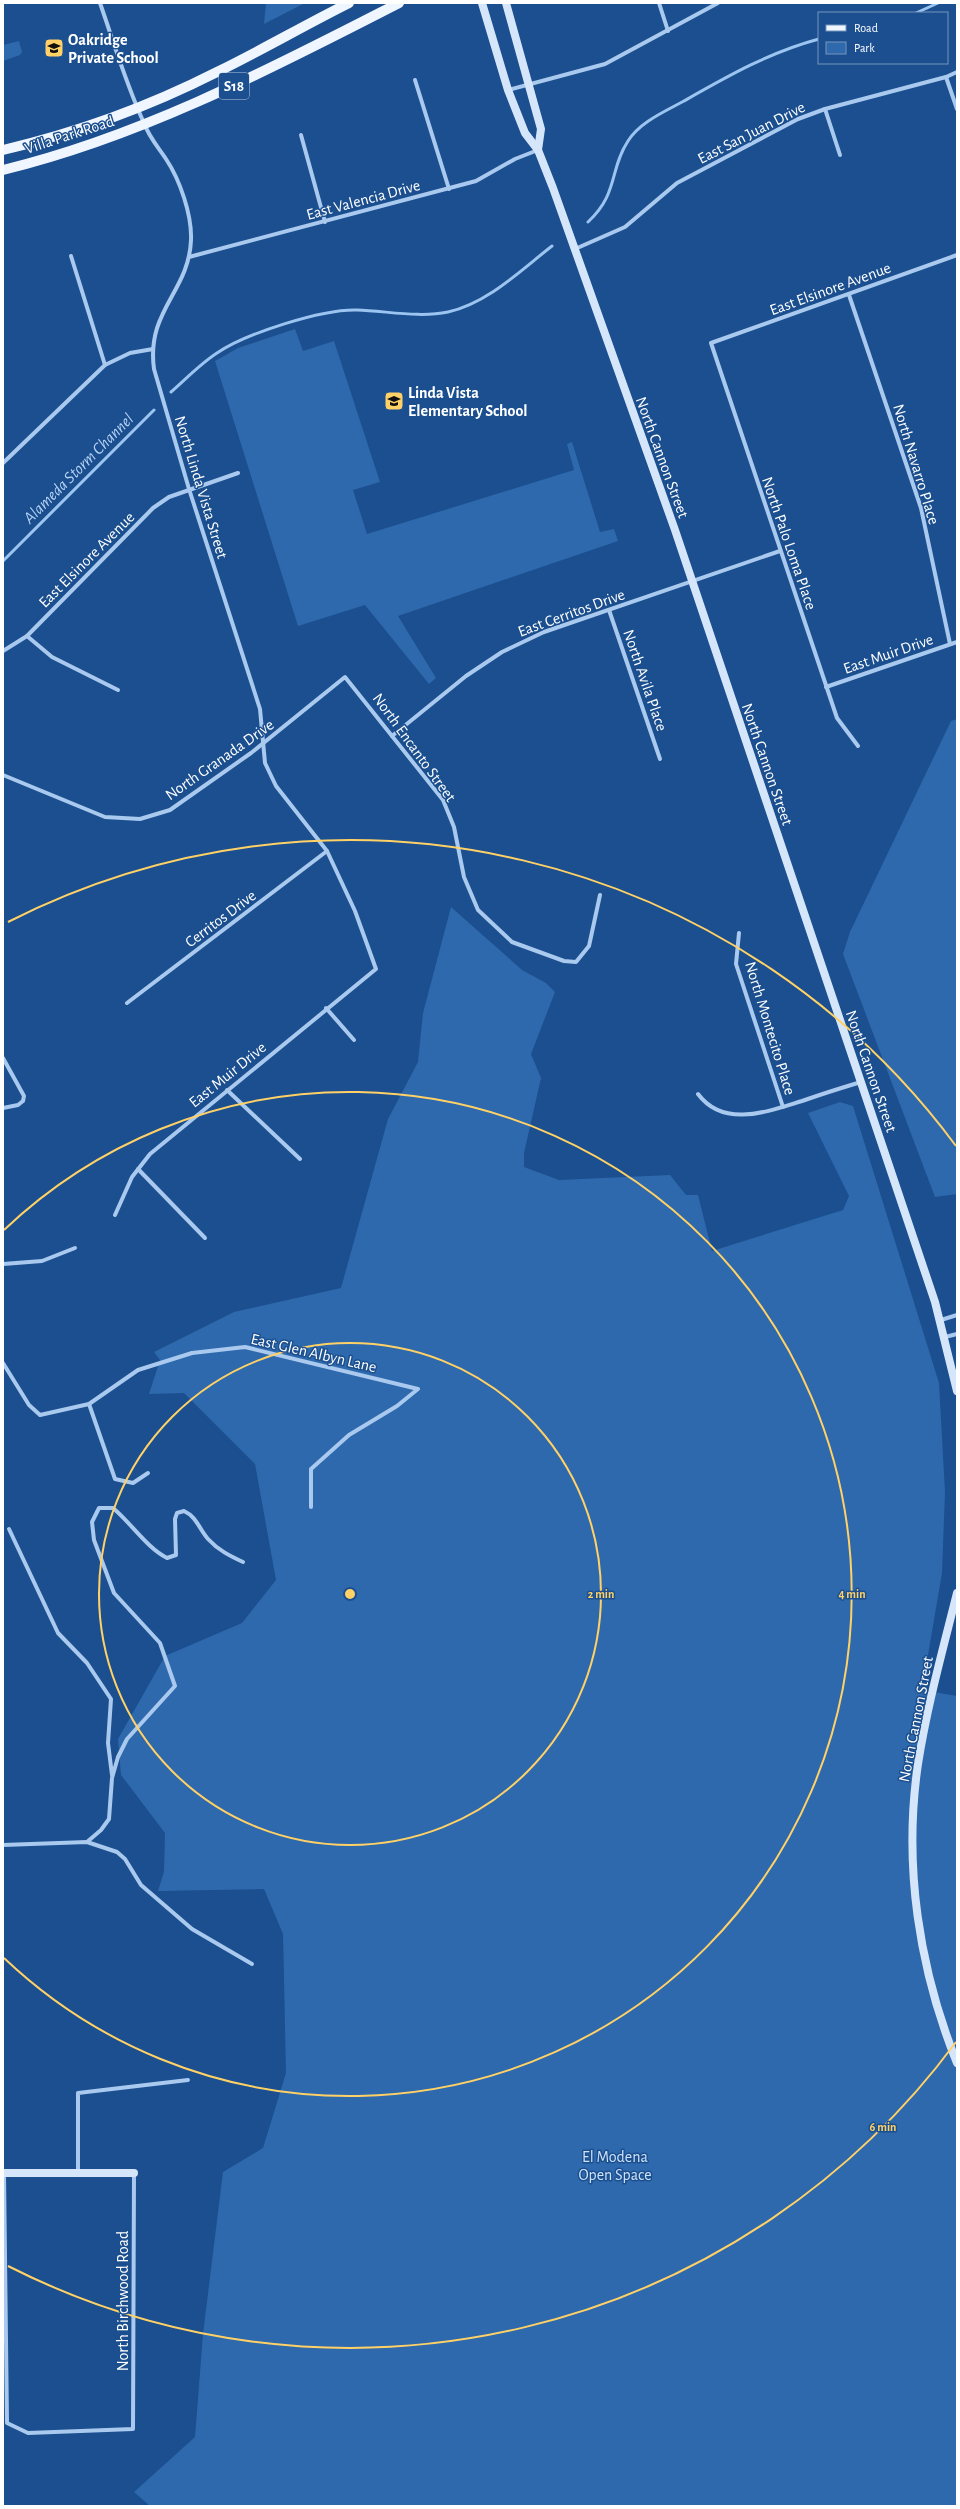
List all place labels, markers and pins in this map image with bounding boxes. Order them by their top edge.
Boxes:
place label: Oakridge Private School [68,32,159,66]
school or university icon: Oakridge Private School [43,37,65,59]
place label: Linda Vista Elementary School [408,385,528,420]
school or university icon: Linda Vista Elementary School [383,390,405,412]
centre of rings [343,1587,357,1601]

